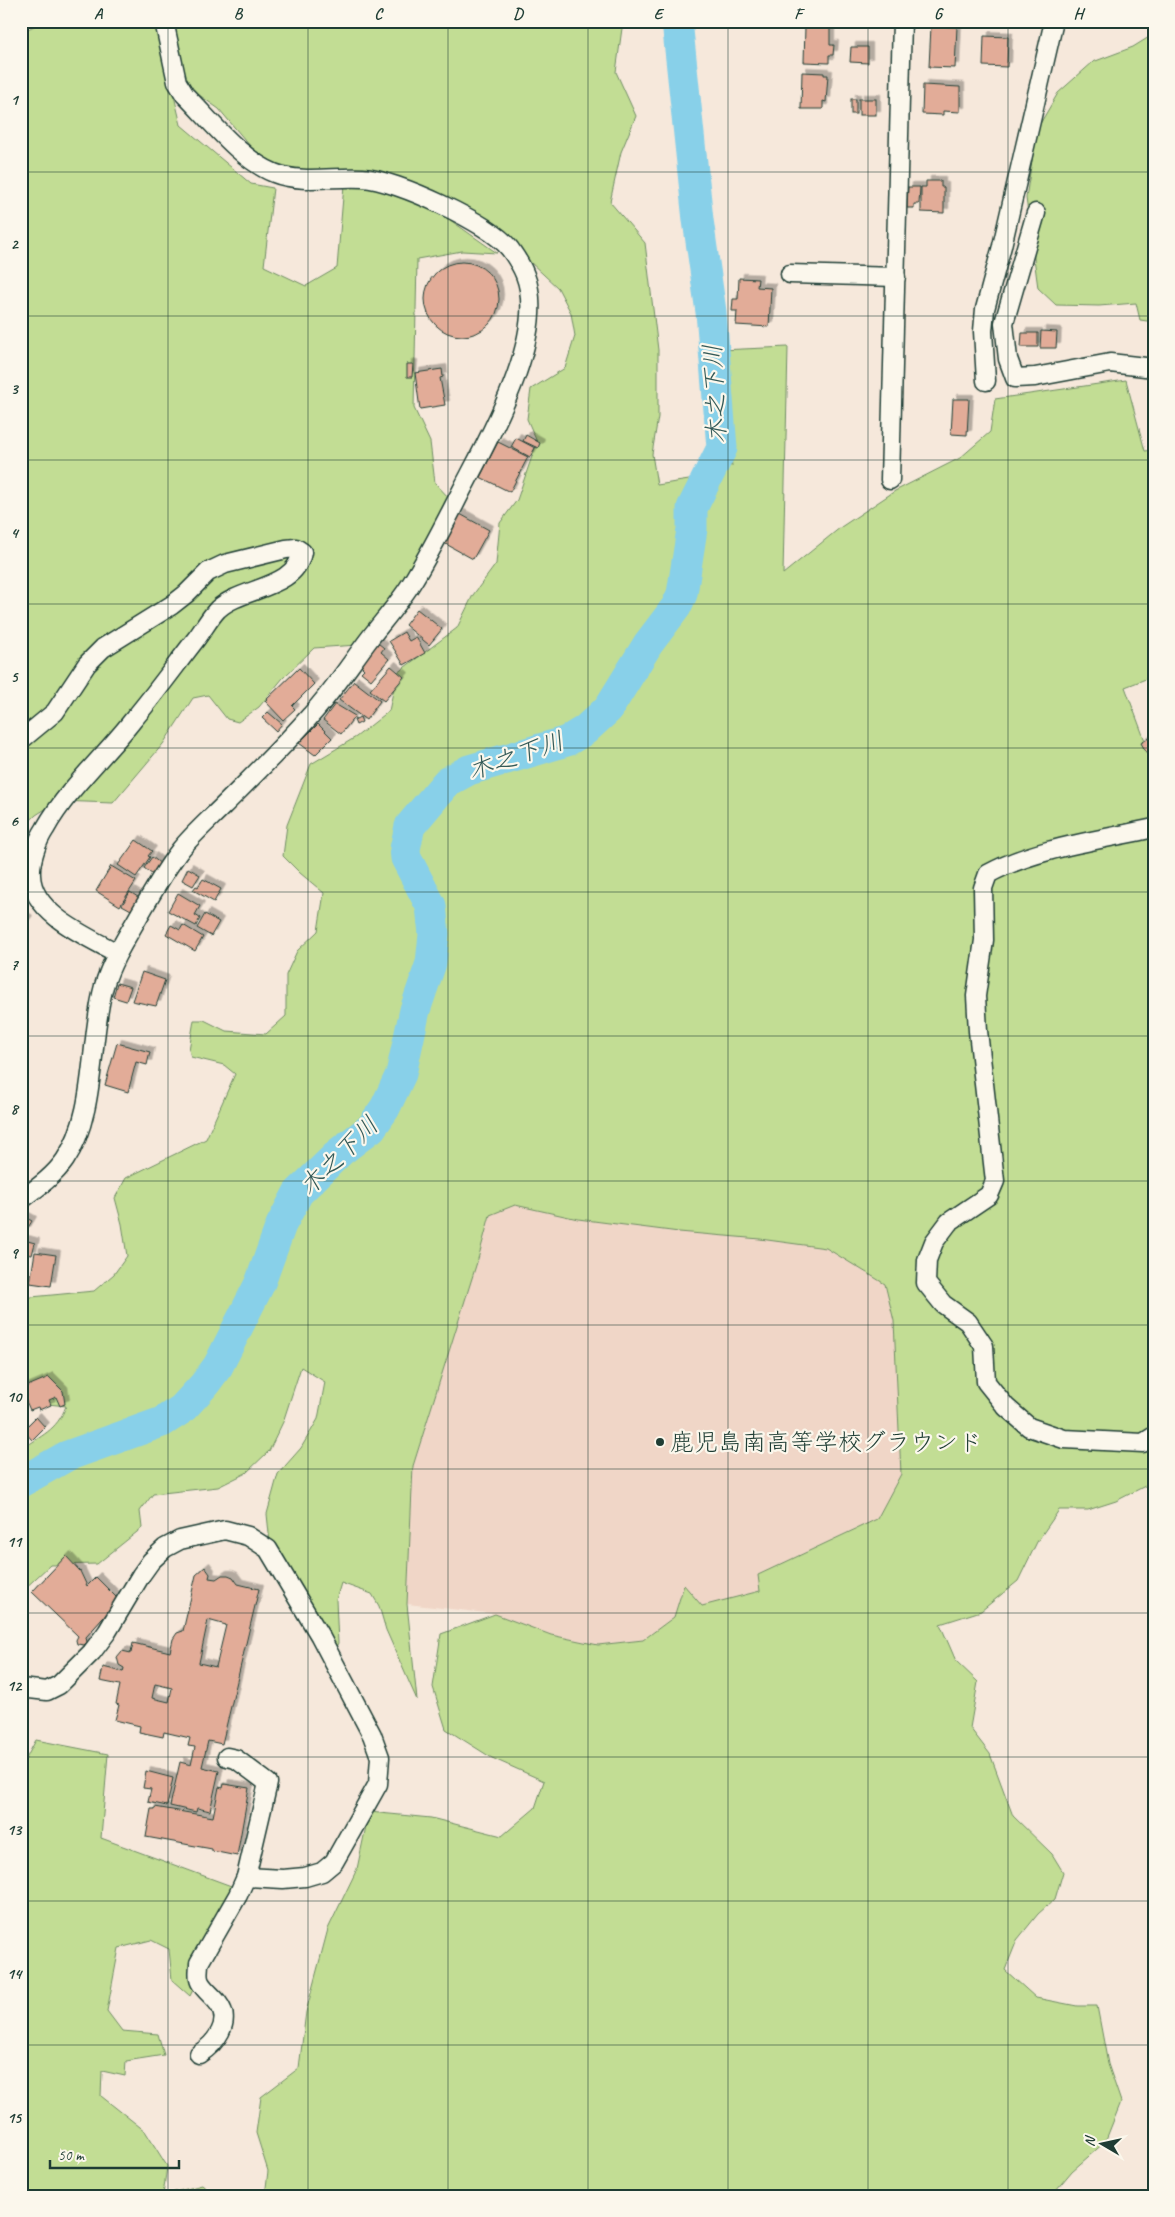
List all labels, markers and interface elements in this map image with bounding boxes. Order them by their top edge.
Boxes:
text: A [94,4,104,24]
text: B [234,4,244,24]
text: C [374,4,384,24]
text: D [513,4,524,24]
text: E [654,4,665,24]
text: F [794,4,805,24]
text: G [934,4,944,24]
text: H [1073,4,1085,24]
text: 1 [10,90,19,110]
text: 2 [10,234,19,254]
water label: 木之下川 [696,343,734,445]
text: 3 [10,379,19,399]
text: 4 [10,523,19,543]
text: 5 [11,667,20,687]
water label: 木之下川 [464,725,568,787]
text: 6 [10,811,19,831]
text: 7 [10,955,19,975]
text: 8 [10,1099,19,1119]
water label: 木之下川 [292,1109,386,1203]
text: 9 [10,1243,19,1263]
text: 10 [7,1387,23,1407]
place label: 鹿児島南高等学校グラウンド [670,1427,982,1457]
marker: 鹿児島南高等学校グラウンド [654,1436,666,1448]
text: 11 [7,1532,23,1552]
text: 12 [7,1676,23,1696]
text: 13 [7,1820,23,1840]
text: 14 [7,1964,23,1984]
text: 15 [7,2108,23,2128]
north arrow [1078,2120,1128,2170]
text: N [1081,2134,1099,2148]
scale bar [50,2137,179,2169]
text: 50 m [58,2146,85,2165]

